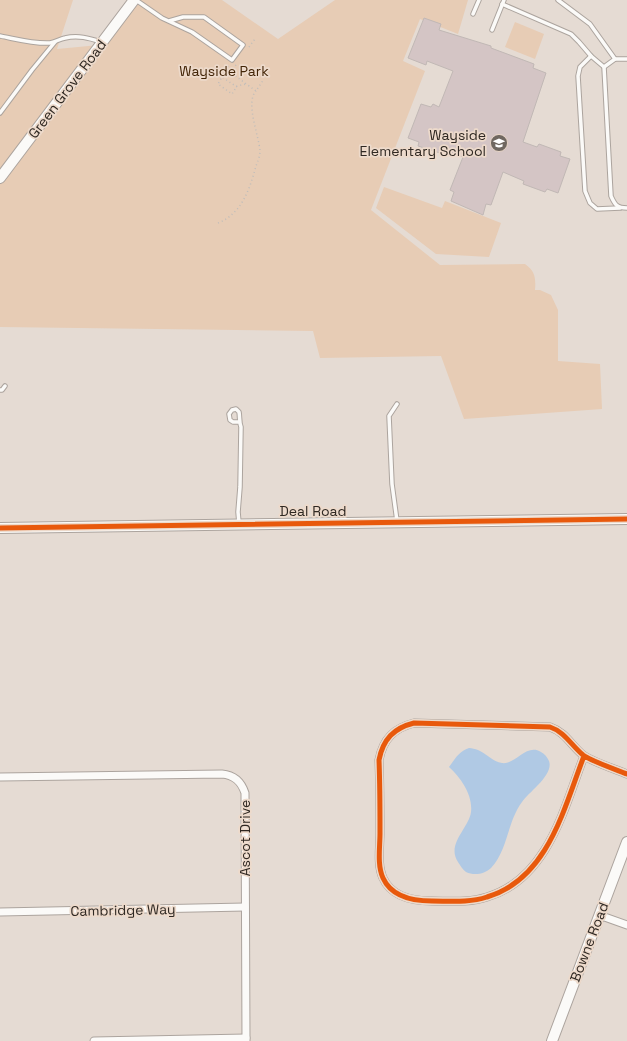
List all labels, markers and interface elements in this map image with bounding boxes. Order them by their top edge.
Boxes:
street label: Green Grove Road [24,36,110,142]
park label: Wayside Park [179,62,269,80]
place label: Wayside Elementary School [360,126,486,160]
school or university icon: Wayside Elementary School [489,133,509,153]
street label: Deal Road [279,502,347,520]
street label: Ascot Drive [236,800,254,876]
street label: Cambridge Way [70,900,176,920]
street label: Bowne Road [566,900,612,984]

